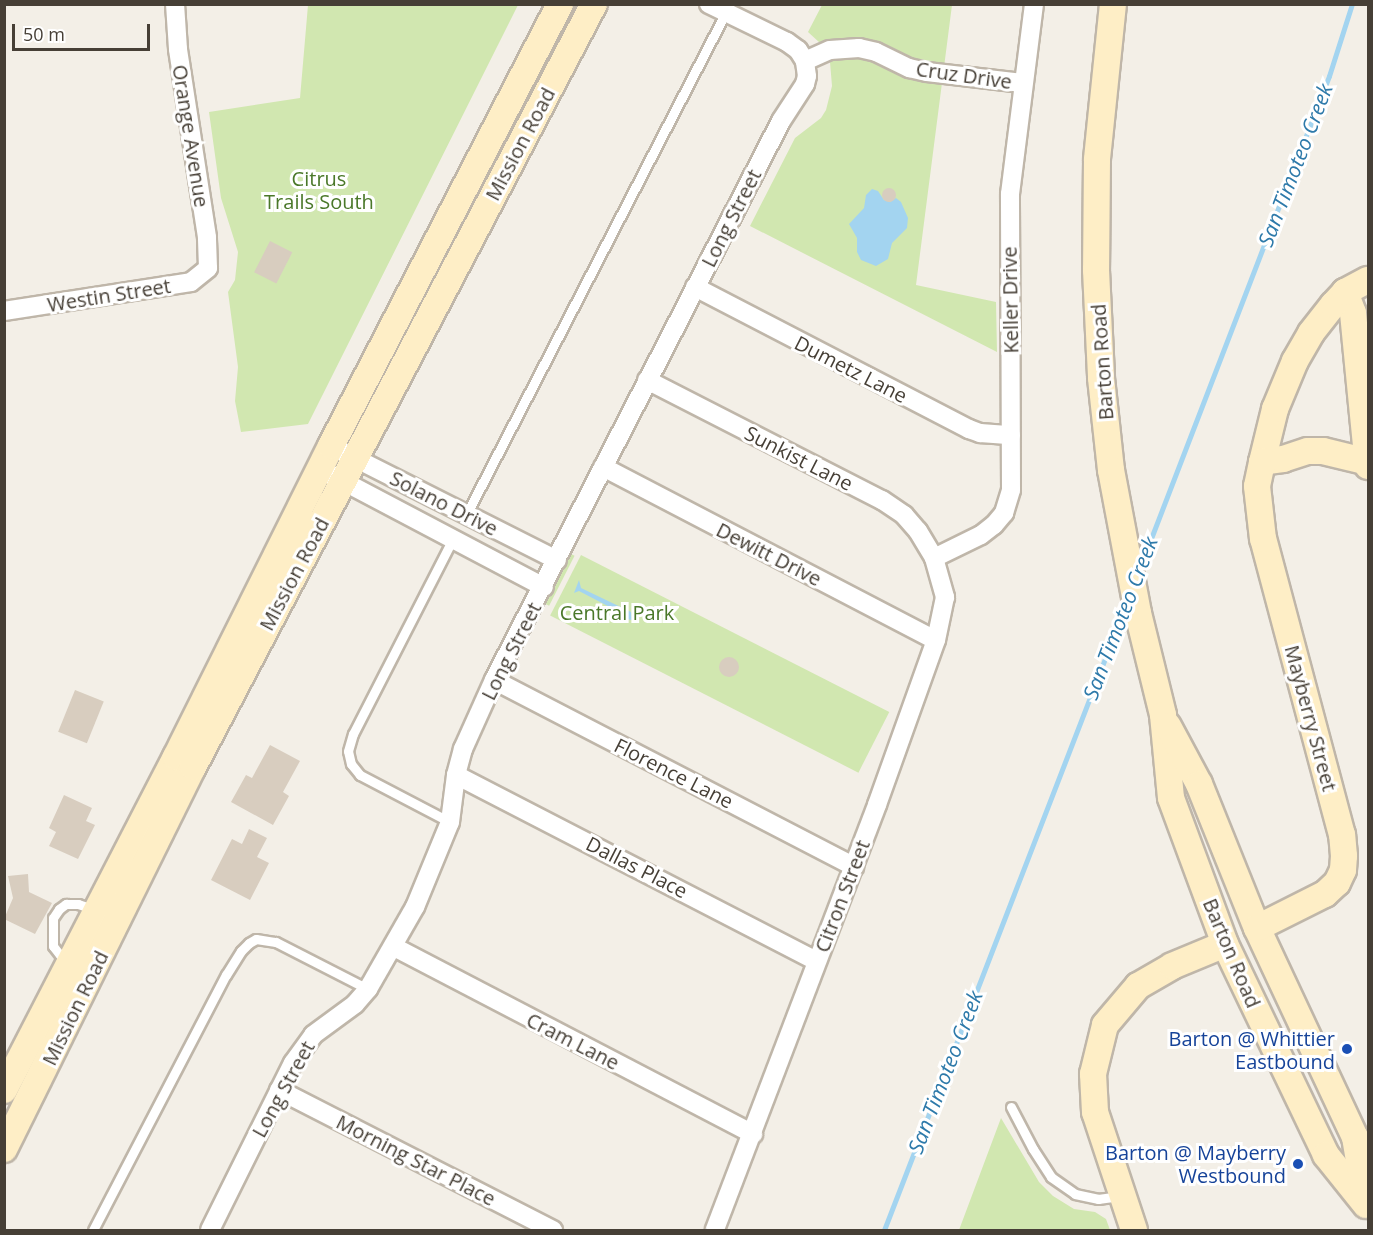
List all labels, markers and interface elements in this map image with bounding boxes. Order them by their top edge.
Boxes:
scale bar [15,12,153,50]
text: 50 m [23,22,65,46]
street label: Cruz Drive [915,56,1013,94]
street label: Orange Avenue [168,63,214,209]
water label: San Timoteo Creek [1252,80,1338,250]
street label: Mission Road [480,83,560,205]
street label: Long Street [696,165,766,271]
park label: Citrus Trails South [264,167,374,214]
street label: Keller Drive [997,246,1023,354]
street label: Westin Street [46,273,172,317]
street label: Barton Road [1086,303,1118,421]
street label: Dumetz Lane [791,330,911,408]
street label: Sunkist Lane [741,421,857,495]
street label: Solano Drive [386,466,502,540]
street label: Mission Road [254,513,334,635]
street label: Dewitt Drive [712,517,826,591]
water label: San Timoteo Creek [1077,533,1163,703]
street label: Long Street [476,598,546,704]
park label: Central Park [560,600,674,624]
street label: Mayberry Street [1280,642,1342,794]
street label: Florence Lane [611,733,737,813]
street label: Dallas Place [582,831,692,903]
street label: Citron Street [810,836,874,956]
street label: Barton Road [1198,895,1266,1011]
street label: Mission Road [37,947,113,1069]
water label: San Timoteo Creek [902,987,988,1157]
street label: Cram Lane [523,1007,623,1075]
place label: Barton @ Whittier Eastbound [1169,1026,1335,1073]
street label: Long Street [247,1037,319,1141]
marker: Barton @ Whittier Eastbound [1340,1042,1354,1056]
street label: Morning Star Place [332,1109,500,1211]
place label: Barton @ Mayberry Westbound [1105,1140,1286,1187]
marker: Barton @ Mayberry Westbound [1291,1157,1305,1171]

